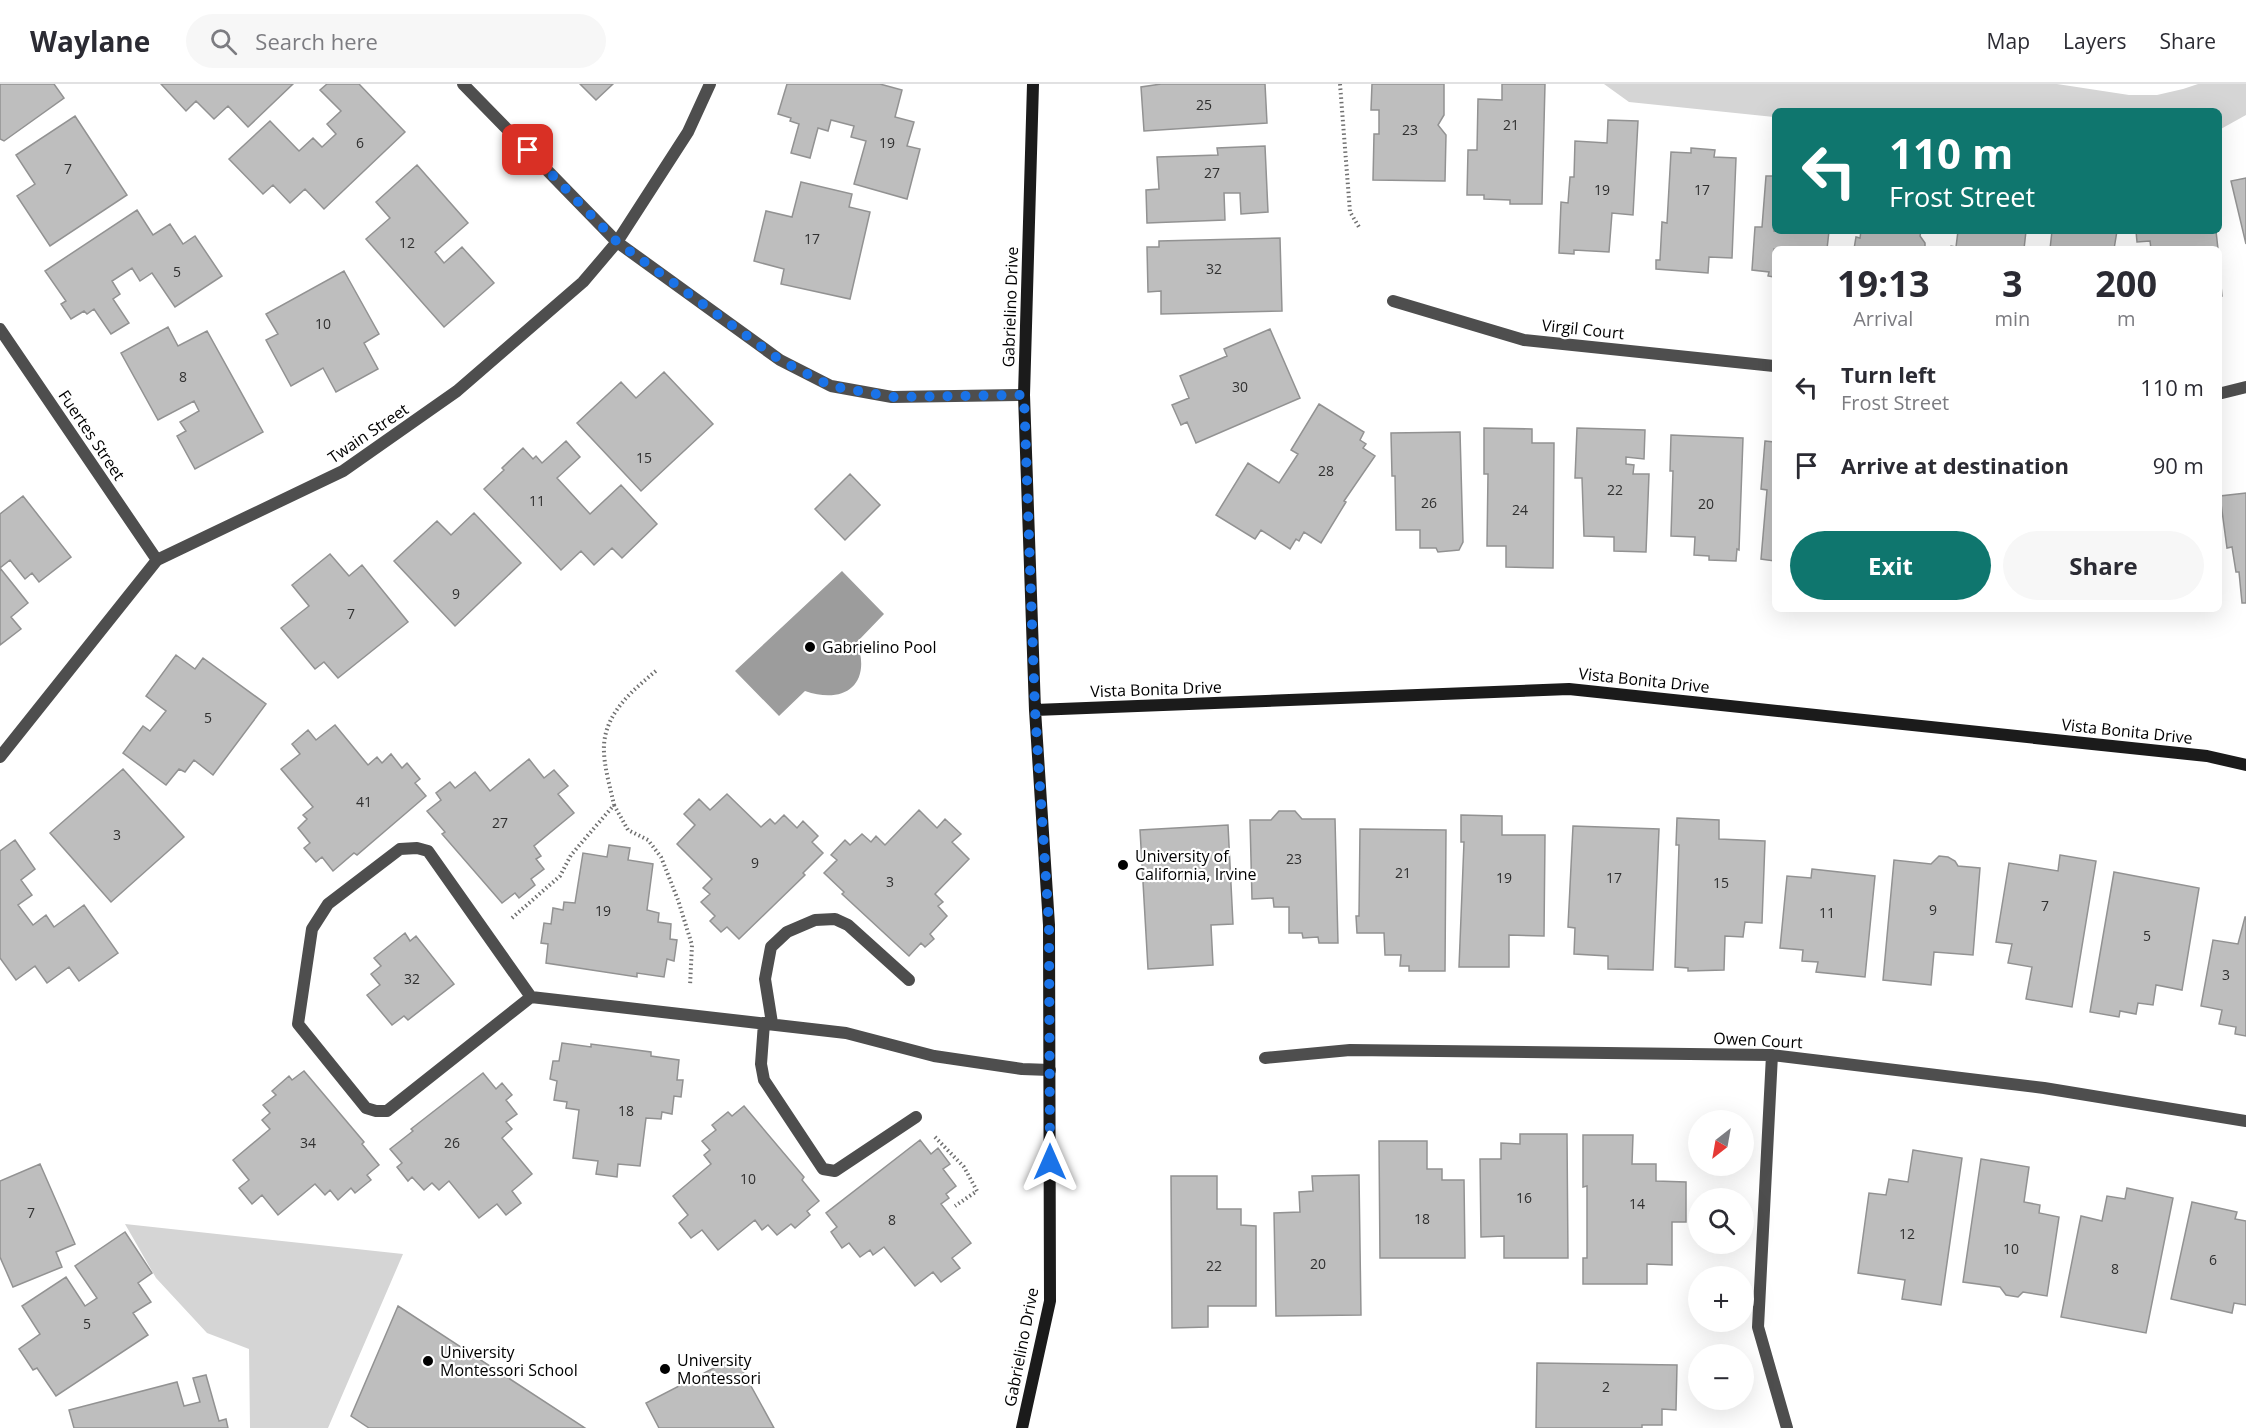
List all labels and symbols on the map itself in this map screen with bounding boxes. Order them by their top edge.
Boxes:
house number: 25 [1196,95,1212,114]
house number: 21 [1503,115,1519,134]
house number: 23 [1402,120,1418,139]
pin [502,124,553,175]
house number: 6 [356,133,364,152]
house number: 19 [879,133,895,152]
house number: 7 [64,159,72,178]
house number: 27 [1204,163,1220,182]
house number: 19 [1594,180,1610,199]
house number: 17 [1694,180,1710,199]
house number: 17 [804,229,820,248]
house number: 12 [399,233,415,252]
street label: Gabrielino Drive [997,246,1023,368]
house number: 32 [1206,259,1222,278]
house number: 5 [173,262,181,281]
house number: 10 [315,314,331,333]
street label: Virgil Court [1541,314,1626,344]
house number: 8 [179,367,187,386]
house number: 30 [1232,377,1248,396]
street label: Fuertes Street [54,385,131,485]
street label: Twain Street [323,398,413,468]
house number: 15 [636,448,652,467]
house number: 28 [1318,461,1334,480]
house number: 22 [1607,480,1623,499]
house number: 11 [529,491,545,510]
house number: 26 [1421,493,1437,512]
house number: 20 [1698,494,1714,513]
house number: 24 [1512,500,1528,519]
house number: 9 [452,584,460,603]
house number: 7 [347,604,355,623]
place label: Gabrielino Pool [822,636,936,658]
marker: Gabrielino Pool [803,640,817,654]
street label: Vista Bonita Drive [1577,662,1711,698]
street label: Vista Bonita Drive [1090,676,1222,702]
house number: 5 [204,708,212,727]
street label: Vista Bonita Drive [2060,713,2194,749]
house number: 41 [356,792,372,811]
house number: 27 [492,813,508,832]
house number: 3 [113,825,121,844]
place label: University of California, Irvine [1135,845,1256,885]
house number: 23 [1286,849,1302,868]
house number: 9 [751,853,759,872]
marker: University of California, Irvine [1116,858,1130,872]
house number: 21 [1395,863,1411,882]
house number: 19 [1496,868,1512,887]
house number: 17 [1606,868,1622,887]
house number: 3 [886,872,894,891]
house number: 15 [1713,873,1729,892]
house number: 7 [2041,896,2049,915]
house number: 9 [1929,900,1937,919]
house number: 19 [595,901,611,920]
house number: 11 [1819,903,1835,922]
house number: 5 [2143,926,2151,945]
house number: 3 [2222,965,2230,984]
house number: 32 [404,969,420,988]
street label: Owen Court [1713,1027,1804,1053]
house number: 18 [618,1101,634,1120]
north arrow [1688,1110,1754,1176]
position arrow [1018,1130,1082,1194]
house number: 34 [300,1133,316,1152]
house number: 26 [444,1133,460,1152]
house number: 10 [740,1169,756,1188]
house number: 16 [1516,1188,1532,1207]
house number: 14 [1629,1194,1645,1213]
house number: 7 [27,1203,35,1222]
house number: 18 [1414,1209,1430,1228]
house number: 8 [888,1210,896,1229]
house number: 12 [1899,1224,1915,1243]
house number: 10 [2003,1239,2019,1258]
house number: 6 [2209,1250,2217,1269]
house number: 20 [1310,1254,1326,1273]
house number: 22 [1206,1256,1222,1275]
house number: 8 [2111,1259,2119,1278]
street label: Gabrielino Drive [999,1286,1043,1408]
house number: 5 [83,1314,91,1333]
place label: University Montessori School [440,1341,578,1381]
place label: University Montessori [677,1349,761,1389]
marker: University Montessori School [421,1354,435,1368]
marker: University Montessori [658,1362,672,1376]
house number: 2 [1602,1377,1610,1396]

